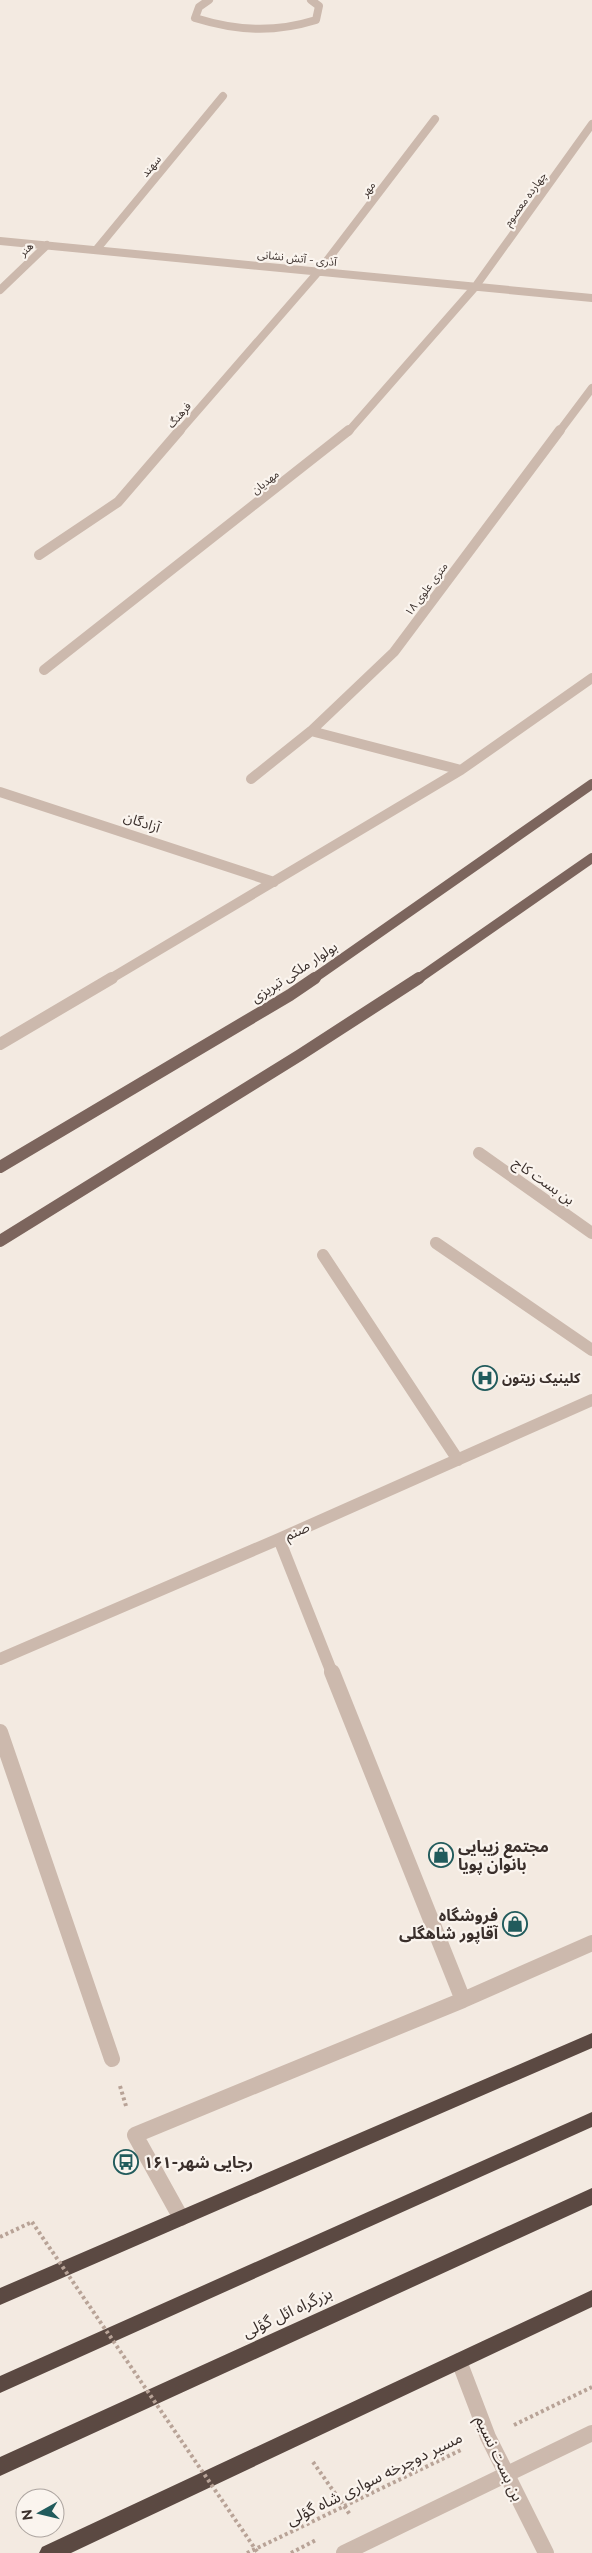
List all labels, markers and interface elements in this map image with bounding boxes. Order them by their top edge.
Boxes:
street label: سهند [139,153,164,180]
street label: چهارده معصوم [501,169,551,230]
street label: مهر [358,179,378,200]
street label: هنر [16,240,36,260]
street label: آذرى - آتش نشانى [257,248,338,269]
street label: فرهنگ [165,400,194,431]
street label: مهدیان [249,468,282,497]
street label: ۱۸ متری علوی [402,560,451,618]
street label: آزادگان [121,808,163,837]
street label: بولوار ملکی تبریزی [248,938,341,1007]
street label: بن بست کاج [509,1154,578,1210]
hospital icon: کلینیک زیتون [472,1365,498,1391]
place label: کلینیک زیتون [502,1370,581,1387]
street label: صنم [282,1518,313,1546]
place label: مجتمع زیبایی بانوان پویا [458,1837,549,1875]
shop icon: مجتمع زیبایی بانوان پویا [428,1842,454,1868]
place label: فروشگاه آقاپور شاهگلی [399,1906,499,1944]
shop icon: فروشگاه آقاپور شاهگلی [502,1911,528,1937]
bus stop icon: ۱۶۱-رجایی شهر [113,2149,139,2175]
place label: ۱۶۱-رجایی شهر [144,2153,253,2172]
street label: بزرگراه ائل گؤلی [239,2283,335,2342]
street label: بن بست نسیم [469,2412,528,2505]
street label: مسیر دوچرخه سواری شاه گؤلی [283,2428,466,2530]
north arrow [15,2488,65,2538]
text: N [18,2508,36,2521]

